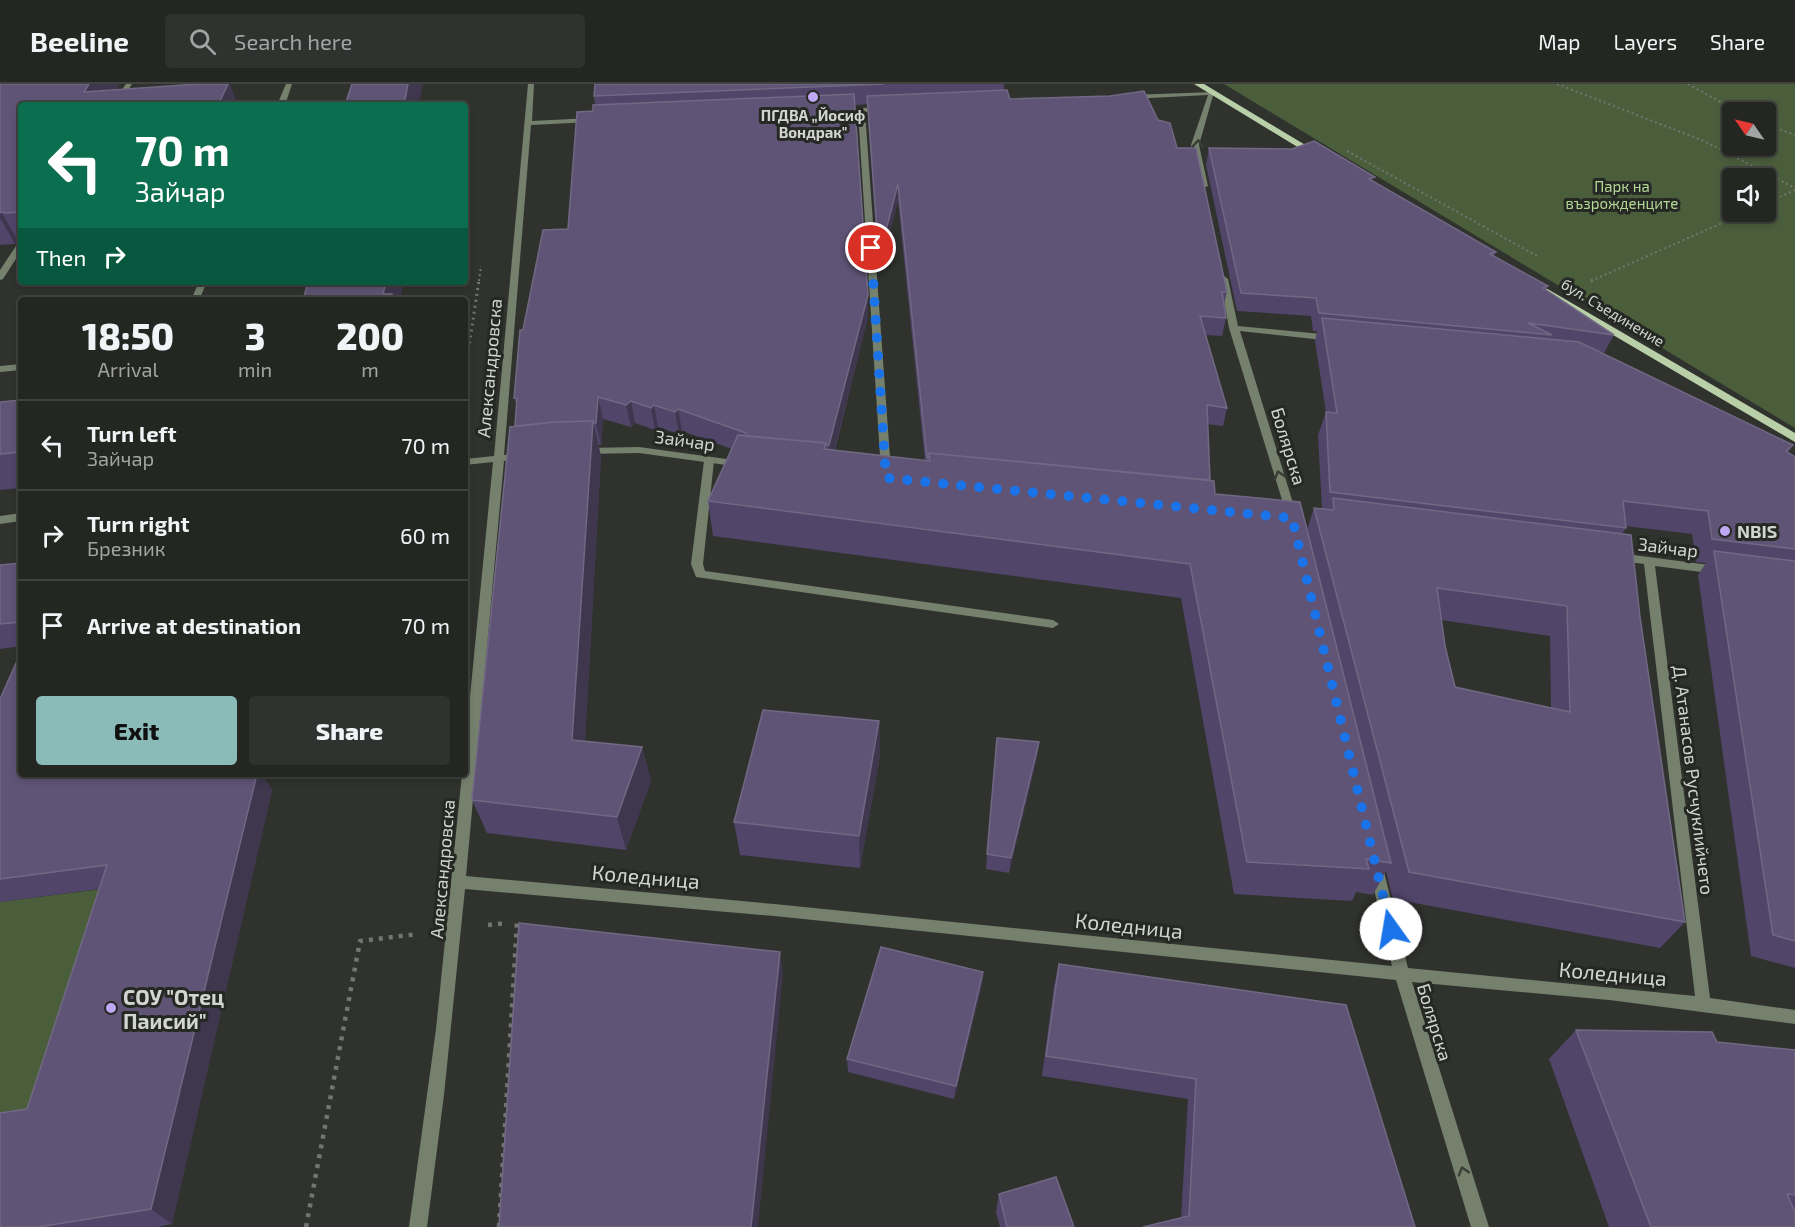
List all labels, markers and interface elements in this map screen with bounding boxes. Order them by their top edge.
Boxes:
search box [165,14,585,68]
text: Beeline [30,24,129,58]
icon: search [186,25,219,58]
text: Search here [234,28,352,54]
text: Map [1538,29,1580,54]
text: Layers [1613,29,1677,54]
text: Share [1710,29,1765,54]
marker: ПГДВА „Йосиф Вондрак" [806,90,820,104]
north arrow [1722,102,1776,156]
map controls [1722,102,1776,222]
place label: ПГДВА „Йосиф Вондрак" [761,106,865,141]
text: 70 m [135,124,230,174]
icon: left [36,126,114,204]
one-way arrow [1191,139,1204,149]
button: sound [1722,168,1776,222]
text: Зайчар [135,175,226,207]
park label: Парк на възрожденците [1566,177,1678,212]
pin [845,222,896,273]
icon: arrive [854,231,887,264]
icon: right [98,240,131,273]
text: Then [36,244,86,270]
street label: бул. Съединение [1558,274,1668,351]
street label: Александровска [472,298,506,438]
text: 18:50 [82,314,174,357]
text: 3 [245,314,265,357]
text: 200 [336,314,404,357]
text: Arrival [98,357,158,381]
text: min [238,357,272,381]
text: m [361,357,379,381]
street label: Болярска [1267,405,1311,487]
text: Turn left [87,420,176,446]
street label: Зайчар [654,425,716,455]
icon: left [36,429,69,462]
text: 70 m [401,432,450,458]
text: Зайчар [87,446,154,470]
one-way arrow [1274,470,1287,481]
text: Turn right [87,510,189,536]
icon: right [36,519,69,552]
place label: NBIS [1737,520,1777,542]
text: 60 m [400,522,450,548]
marker: NBIS [1718,524,1732,538]
street label: Зайчар [1637,532,1699,562]
text: Брезник [87,536,165,560]
icon: arrive [36,609,69,642]
text: Arrive at destination [87,612,301,638]
text: 70 m [401,612,450,638]
street label: Д. Атанасов Русчуклийчето [1669,664,1719,896]
button: Exit [36,696,237,765]
button: Share [249,696,450,765]
street label: Александровска [425,799,459,939]
street label: Коледница [591,859,701,893]
position arrow [1359,897,1423,961]
street label: Коледница [1074,907,1184,943]
street label: Коледница [1558,956,1668,990]
street label: Болярска [1413,981,1457,1063]
place label: СОУ "Отец Паисий" [123,984,224,1033]
marker: СОУ "Отец Паисий" [104,1001,118,1015]
one-way arrow [1458,1166,1470,1177]

